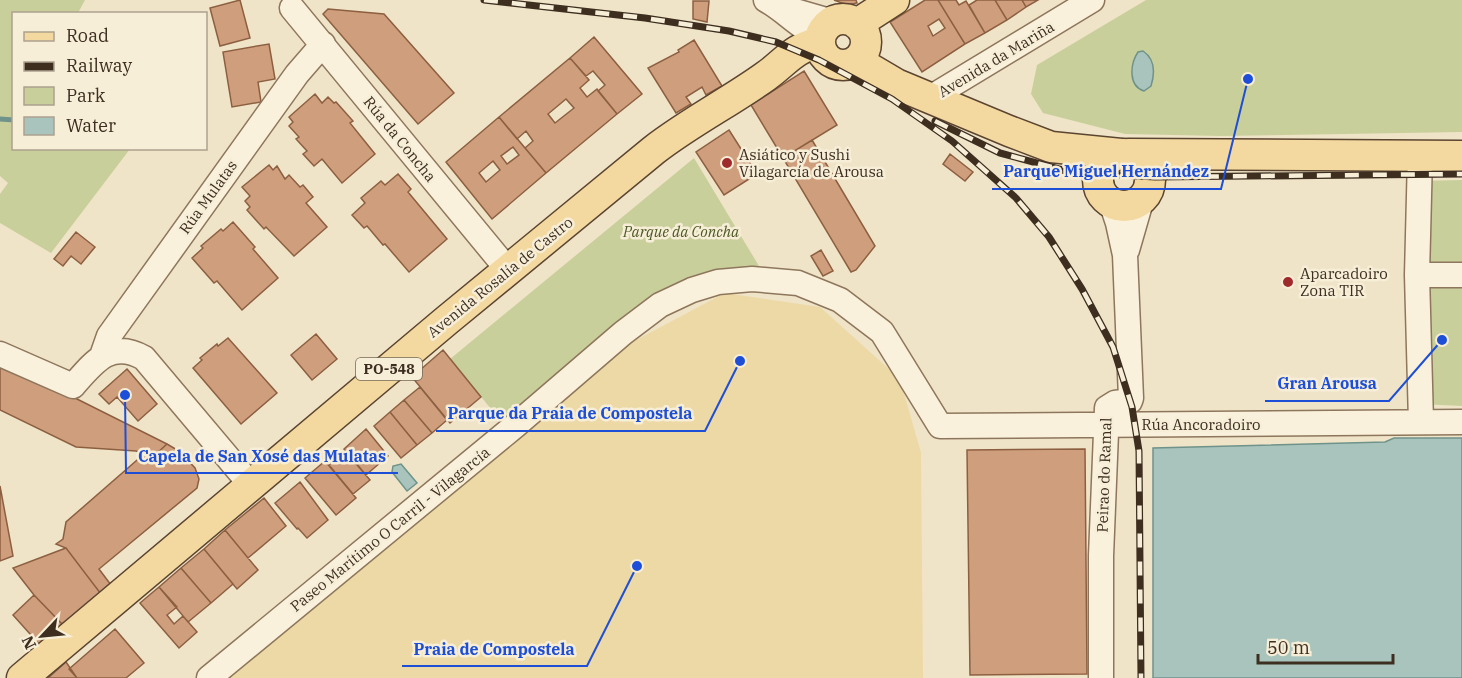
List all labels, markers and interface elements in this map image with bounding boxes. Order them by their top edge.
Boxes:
legend [12,12,207,150]
street label: Avenida da Mariña [934,17,1058,101]
text: Road [66,24,109,47]
text: Railway [66,54,132,77]
text: Park [66,84,106,107]
street label: Rúa da Concha [360,92,440,186]
text: Water [66,114,116,137]
place label: Asiático y Sushi Vilagarcía de Arousa [739,145,884,181]
callout: Parque Miguel Hernández [992,155,1221,189]
street label: Rúa Mulatas [175,156,241,238]
marker: Asiático y Sushi Vilagarcía de Arousa [720,156,734,170]
text: Parque Miguel Hernández [1003,161,1209,181]
street label: Avenida Rosalía de Castro [423,212,577,342]
park label: Parque da Concha [622,222,740,241]
place label: Aparcadoiro Zona TIR [1300,264,1388,300]
marker: Aparcadoiro Zona TIR [1281,275,1295,289]
road number: PO-548 [356,358,422,380]
callout: Gran Arousa [1265,367,1389,401]
text: Gran Arousa [1277,373,1377,393]
callout: Parque da Praia de Compostela [436,397,705,431]
text: Parque da Praia de Compostela [448,403,692,423]
street label: Rúa Ancoradoiro [1141,415,1261,434]
street label: Peirao do Ramal [1093,417,1115,533]
callout: Capela de San Xosé das Mulatas [126,439,398,473]
street label: Paseo Marítimo O Carril - Vilagarcía [286,442,494,616]
text: Capela de San Xosé das Mulatas [138,446,386,466]
north arrow [12,606,72,666]
scale bar [1258,627,1393,665]
callout: Praia de Compostela [402,632,587,666]
text: N [17,633,40,653]
text: 50 m [1267,636,1310,659]
text: Praia de Compostela [413,639,575,659]

